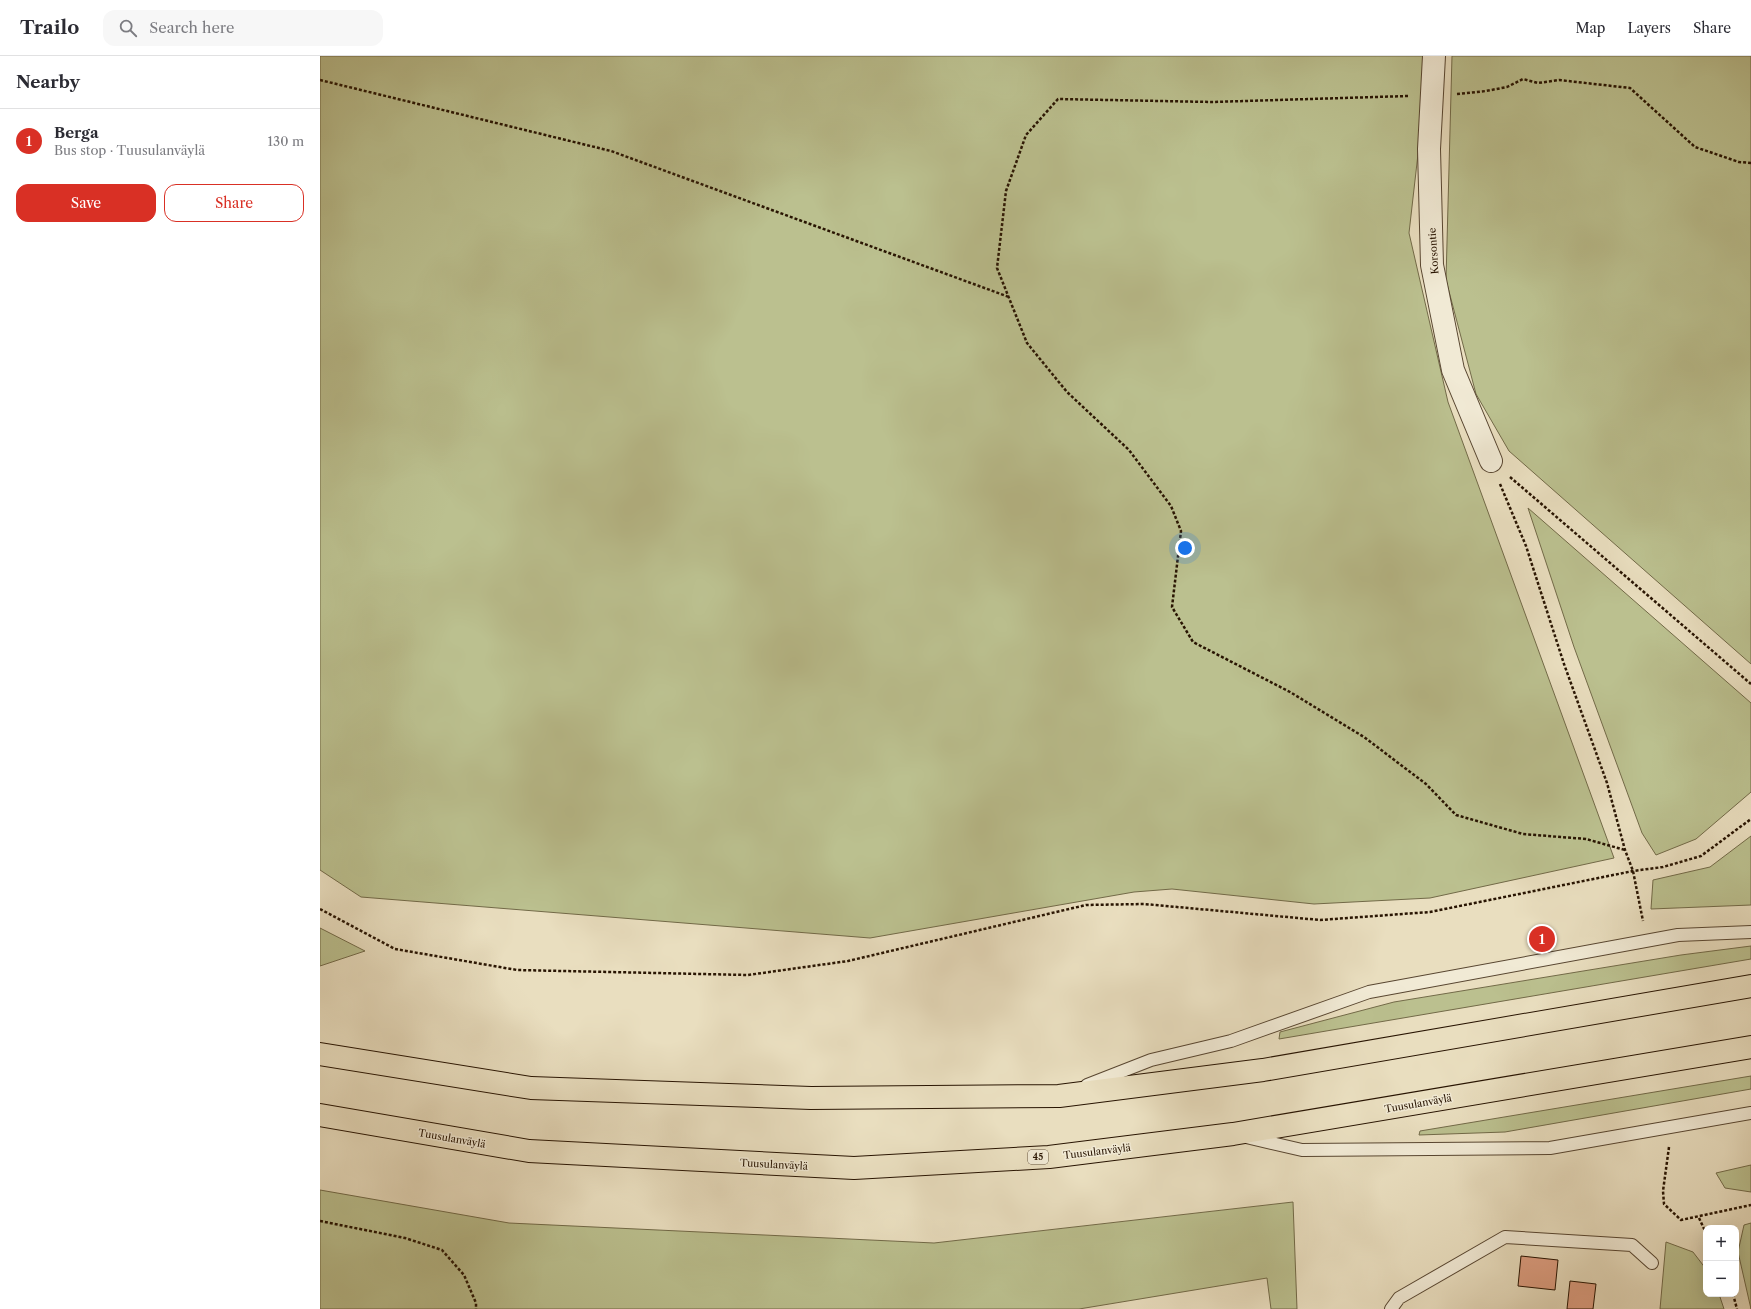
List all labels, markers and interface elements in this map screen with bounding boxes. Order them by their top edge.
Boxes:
search box [103,10,383,46]
text: Trailo [20,16,79,39]
icon: search [117,17,139,39]
text: Search here [149,18,234,37]
text: Map [1575,19,1605,37]
text: Layers [1627,19,1671,37]
text: Share [1693,19,1731,37]
text: Nearby [16,72,80,92]
text: Berga [54,123,99,142]
text: 1 [26,133,32,149]
text: 130 m [268,133,304,149]
text: Bus stop · Tuusulanväylä [54,142,205,158]
button: Save [16,184,156,222]
button: Share [164,184,304,222]
street label: Korsontie [1425,227,1442,275]
your location [1175,538,1195,558]
pin: 1 [1529,924,1555,954]
street label: Tuusulanväylä [1383,1091,1453,1116]
street label: Tuusulanväylä [417,1126,487,1151]
street label: Tuusulanväylä [1062,1141,1132,1162]
road number: 45 [1028,1150,1048,1164]
street label: Tuusulanväylä [740,1156,809,1173]
map controls [1703,1225,1739,1297]
button: + [1703,1225,1739,1261]
button: − [1703,1261,1739,1297]

